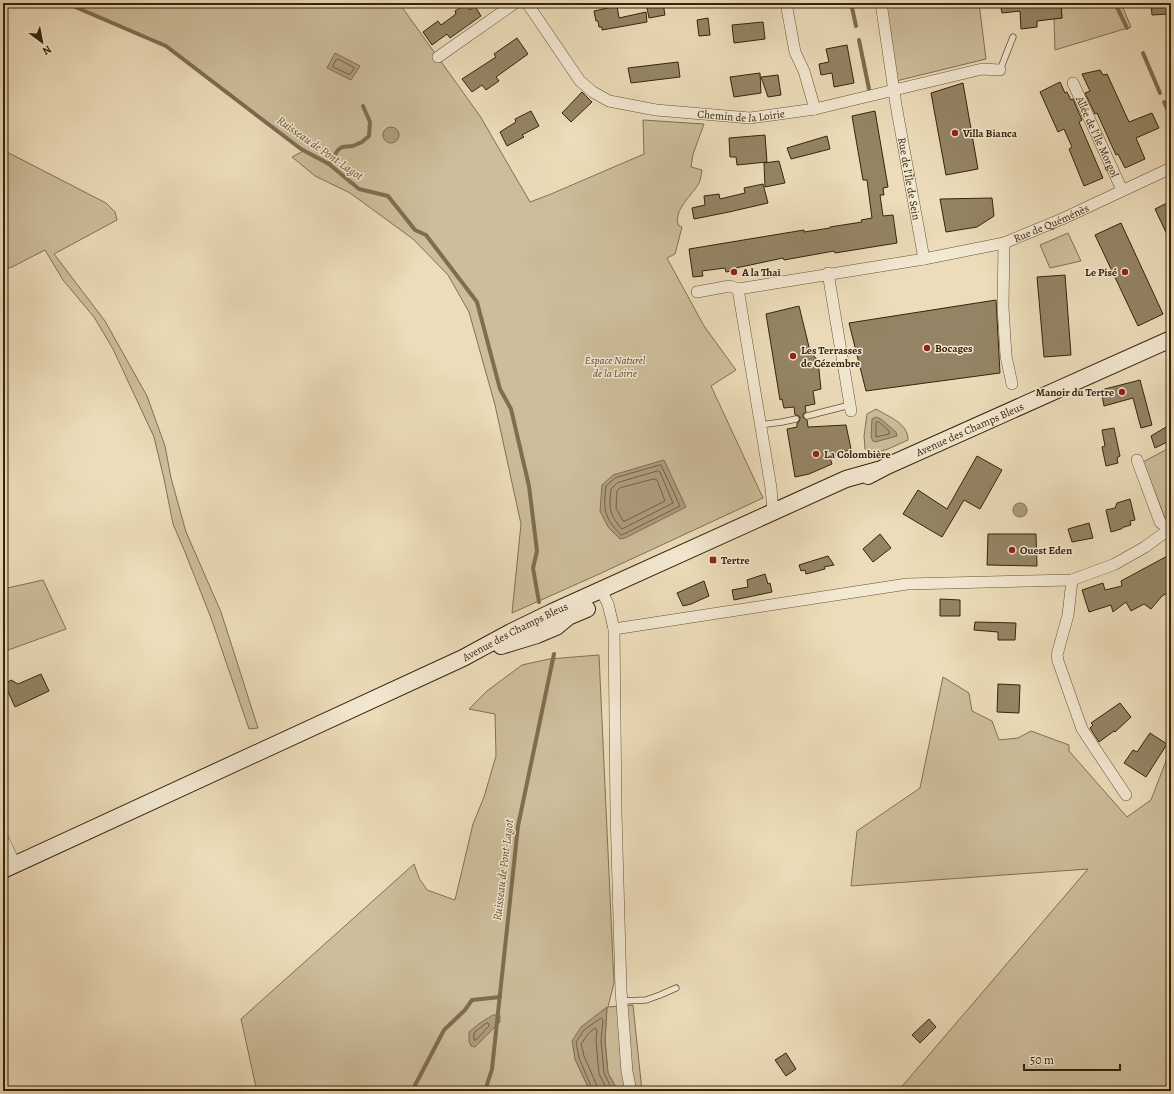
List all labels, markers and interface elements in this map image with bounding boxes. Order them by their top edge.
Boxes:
north arrow [22,22,62,62]
text: N [40,42,54,59]
street label: Allée de l'Île Morgol [1072,93,1123,180]
street label: Chemin de la Loirie [697,106,786,126]
water label: Ruisseau de Pont-Lagot [274,112,367,184]
place label: Villa Bianca [962,126,1018,141]
marker: Villa Bianca [950,128,960,138]
street label: Rue de l'Île de Sein [895,136,924,221]
street label: Rue de Quéménès [1011,200,1091,246]
place label: A la Thaï [741,265,782,280]
place label: Le Pisé [1085,265,1117,280]
marker: A la Thaï [729,267,739,277]
marker: Le Pisé [1120,267,1130,277]
place label: Bocages [935,341,973,356]
place label: Les Terrasses de Cézembre [801,343,862,371]
marker: Bocages [922,343,932,353]
marker: Les Terrasses de Cézembre [788,351,798,361]
park label: Éspace Naturel de la Loirie [585,353,646,381]
place label: Manoir du Tertre [1036,385,1114,400]
marker: Manoir du Tertre [1117,387,1127,397]
street label: Avenue des Champs Bleus [912,398,1026,460]
place label: La Colombière [824,447,891,462]
marker: La Colombière [811,449,821,459]
place label: Ouest Eden [1020,543,1072,558]
marker: Ouest Eden [1007,545,1017,555]
place label: Tertre [721,553,749,568]
marker: Tertre [708,555,718,565]
street label: Avenue des Champs Bleus [459,598,570,665]
water label: Ruisseau de Pont-Lagot [489,818,517,922]
scale bar [1024,1046,1120,1072]
text: 50 m [1030,1052,1054,1068]

